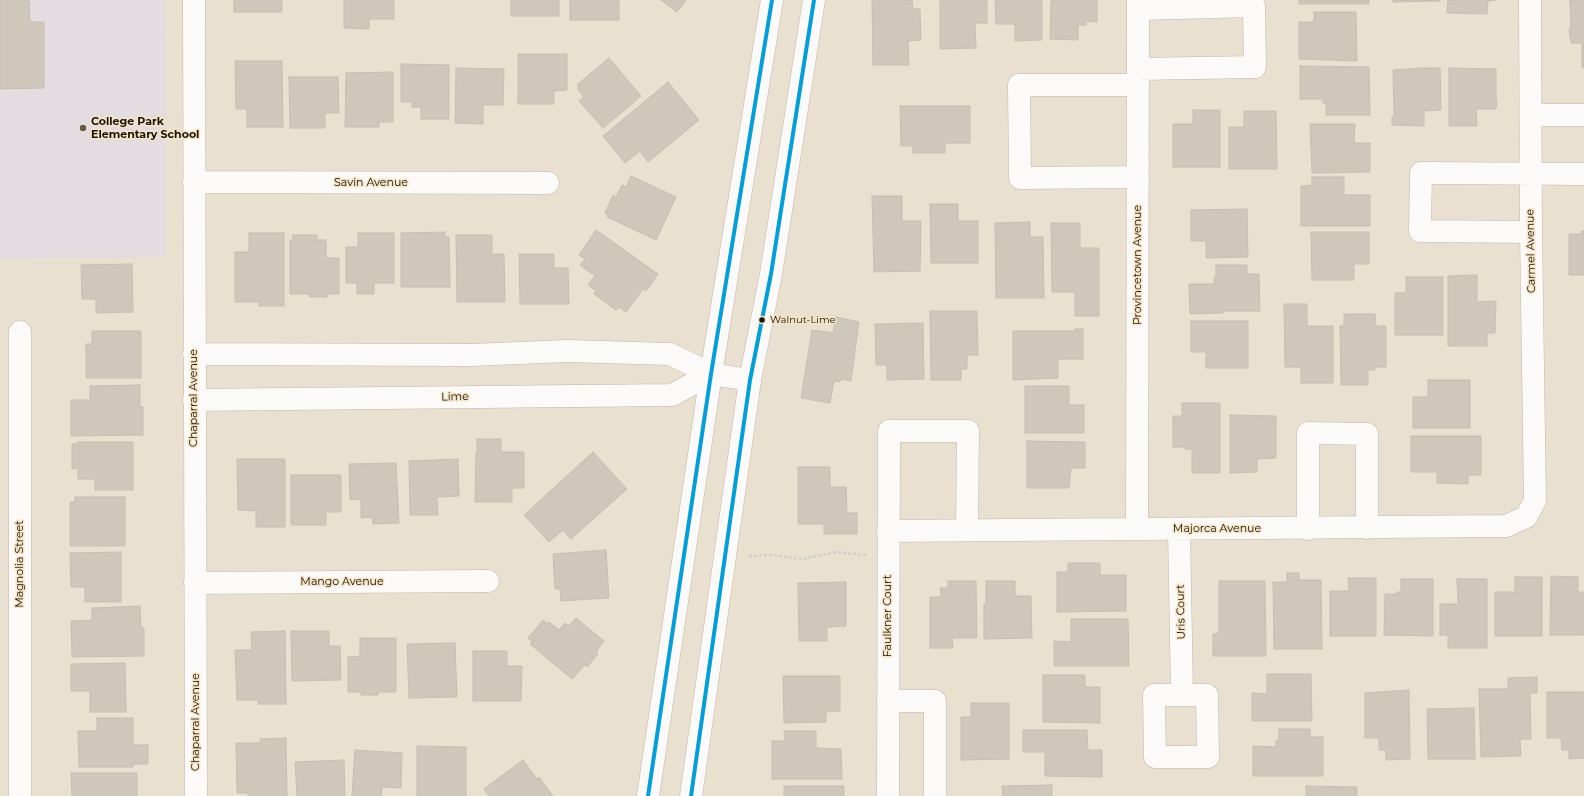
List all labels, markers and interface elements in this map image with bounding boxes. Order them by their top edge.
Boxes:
place label: College Park Elementary School [91,115,199,141]
marker: College Park Elementary School [78,123,88,133]
street label: Savin Avenue [334,176,408,190]
street label: Provincetown Avenue [1131,205,1145,325]
street label: Carmel Avenue [1524,209,1538,293]
place label: Walnut-Lime [770,314,836,326]
marker: Walnut-Lime [757,315,767,325]
street label: Chaparral Avenue [187,349,201,447]
street label: Lime [441,390,469,404]
street label: Magnolia Street [13,520,27,608]
street label: Majorca Avenue [1173,522,1261,536]
street label: Mango Avenue [300,575,384,589]
street label: Faulkner Court [881,575,895,657]
street label: Uris Court [1174,584,1188,640]
street label: Chaparral Avenue [189,673,203,771]

